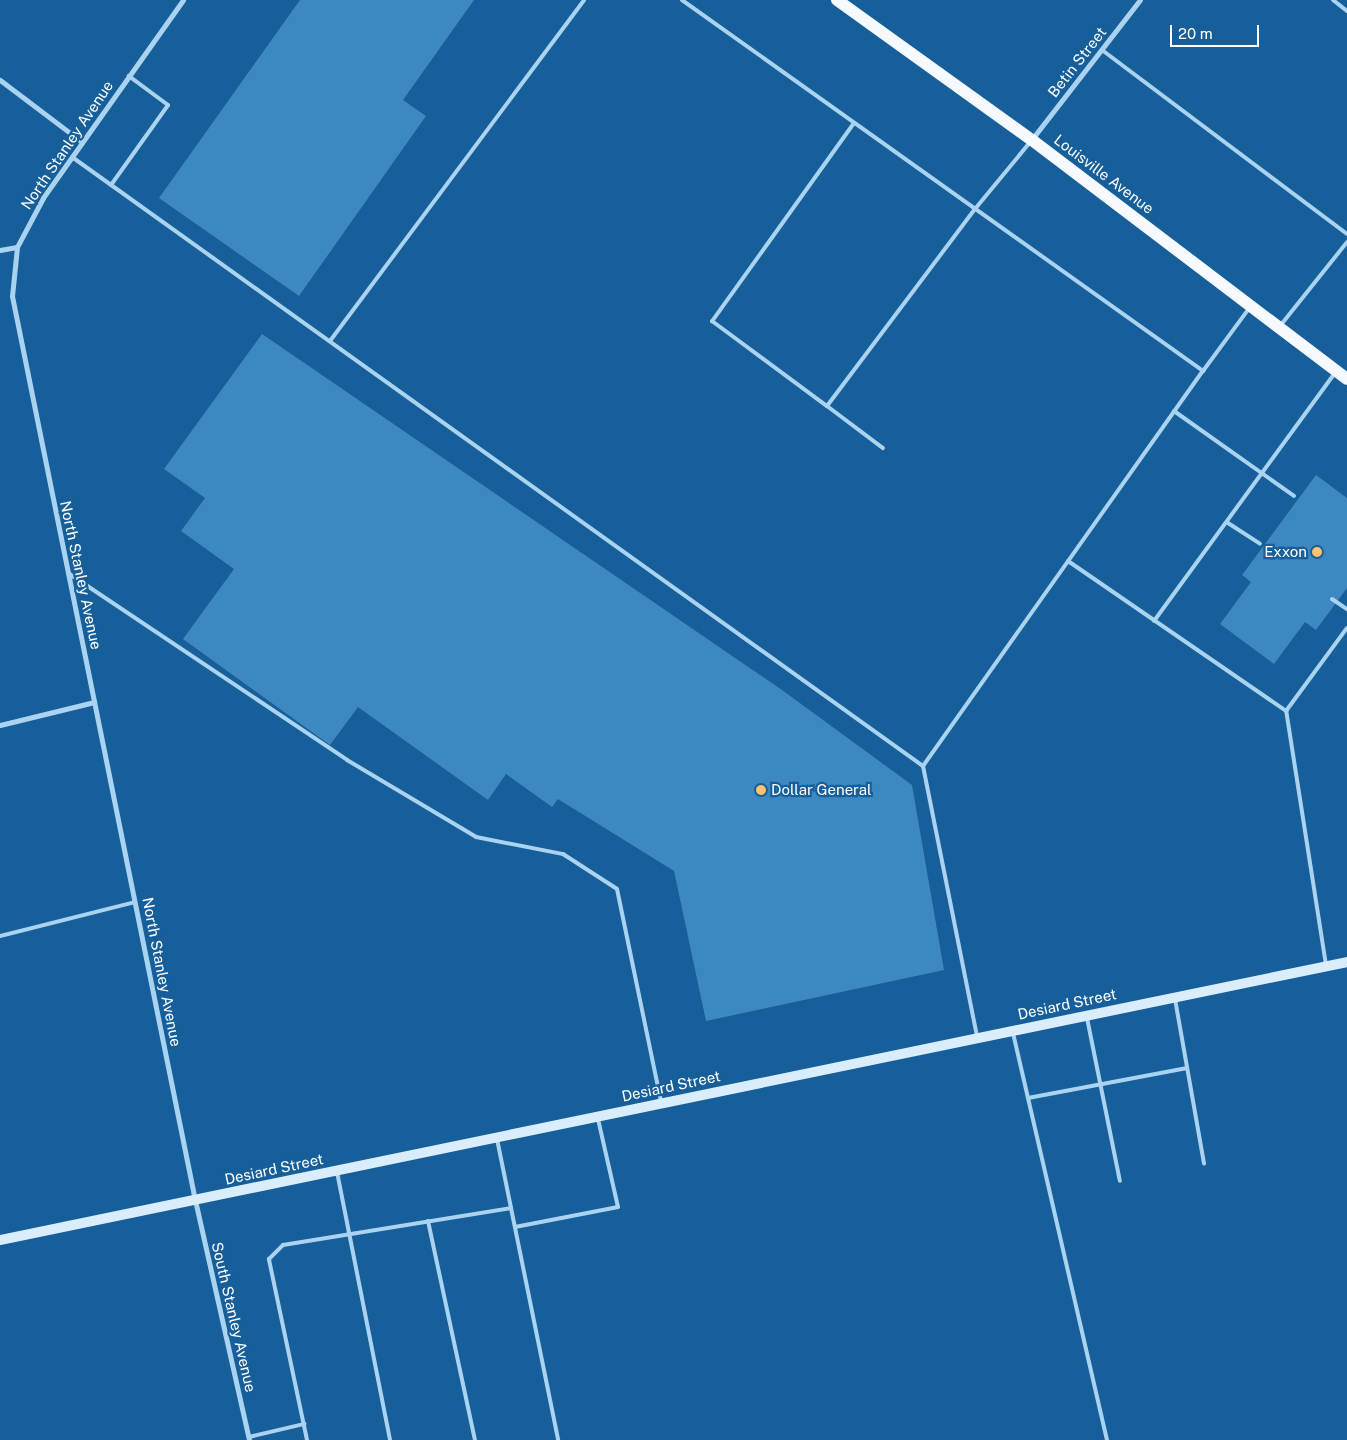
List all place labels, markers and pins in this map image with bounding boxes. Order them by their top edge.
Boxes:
place label: Exxon [1264,543,1307,561]
marker: Exxon [1311,546,1323,558]
place label: Dollar General [771,781,872,799]
marker: Dollar General [755,784,767,796]

